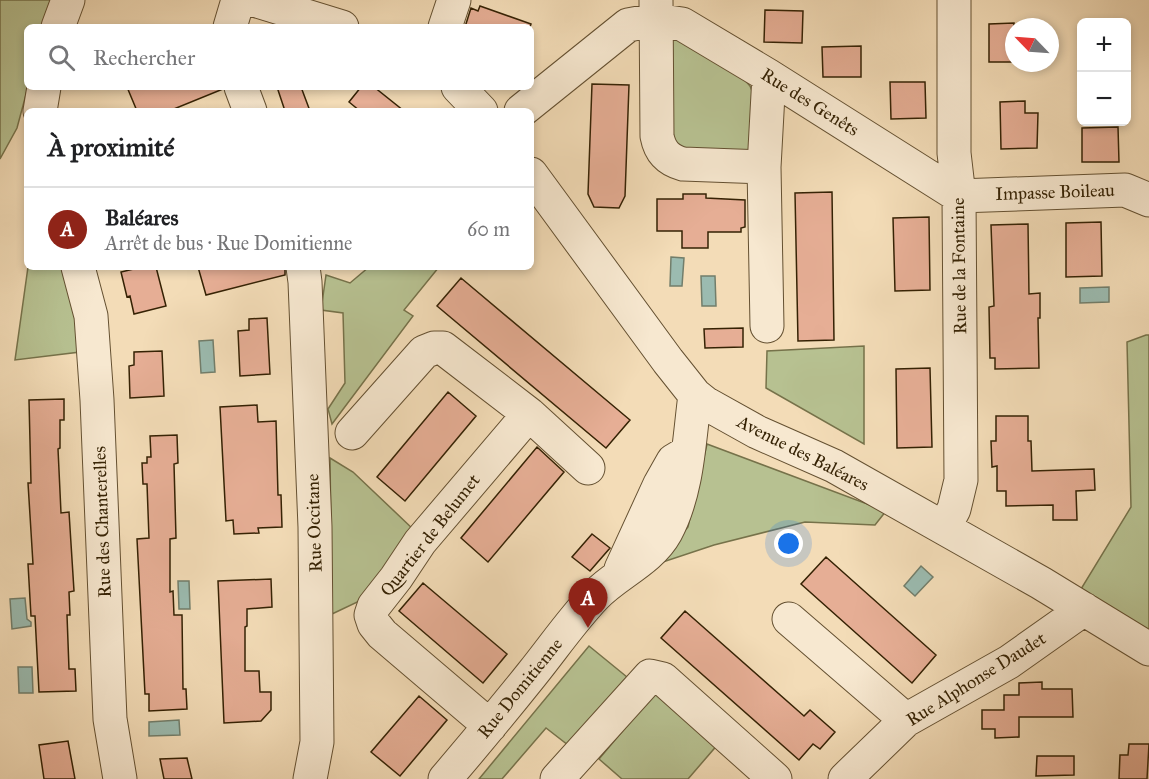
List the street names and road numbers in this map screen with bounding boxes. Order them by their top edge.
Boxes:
street label: Rue des Genêts [757,63,863,141]
street label: Impasse Boileau [995,179,1116,205]
street label: Rue de la Fontaine [947,198,971,334]
street label: Avenue des Baléares [733,410,873,496]
street label: Rue des Chanterelles [88,446,116,598]
street label: Quartier de Belumet [375,469,485,601]
street label: Rue Occitane [301,473,327,573]
street label: Rue Alphonse Daudet [902,627,1050,731]
street label: Rue Domitienne [473,633,567,743]

